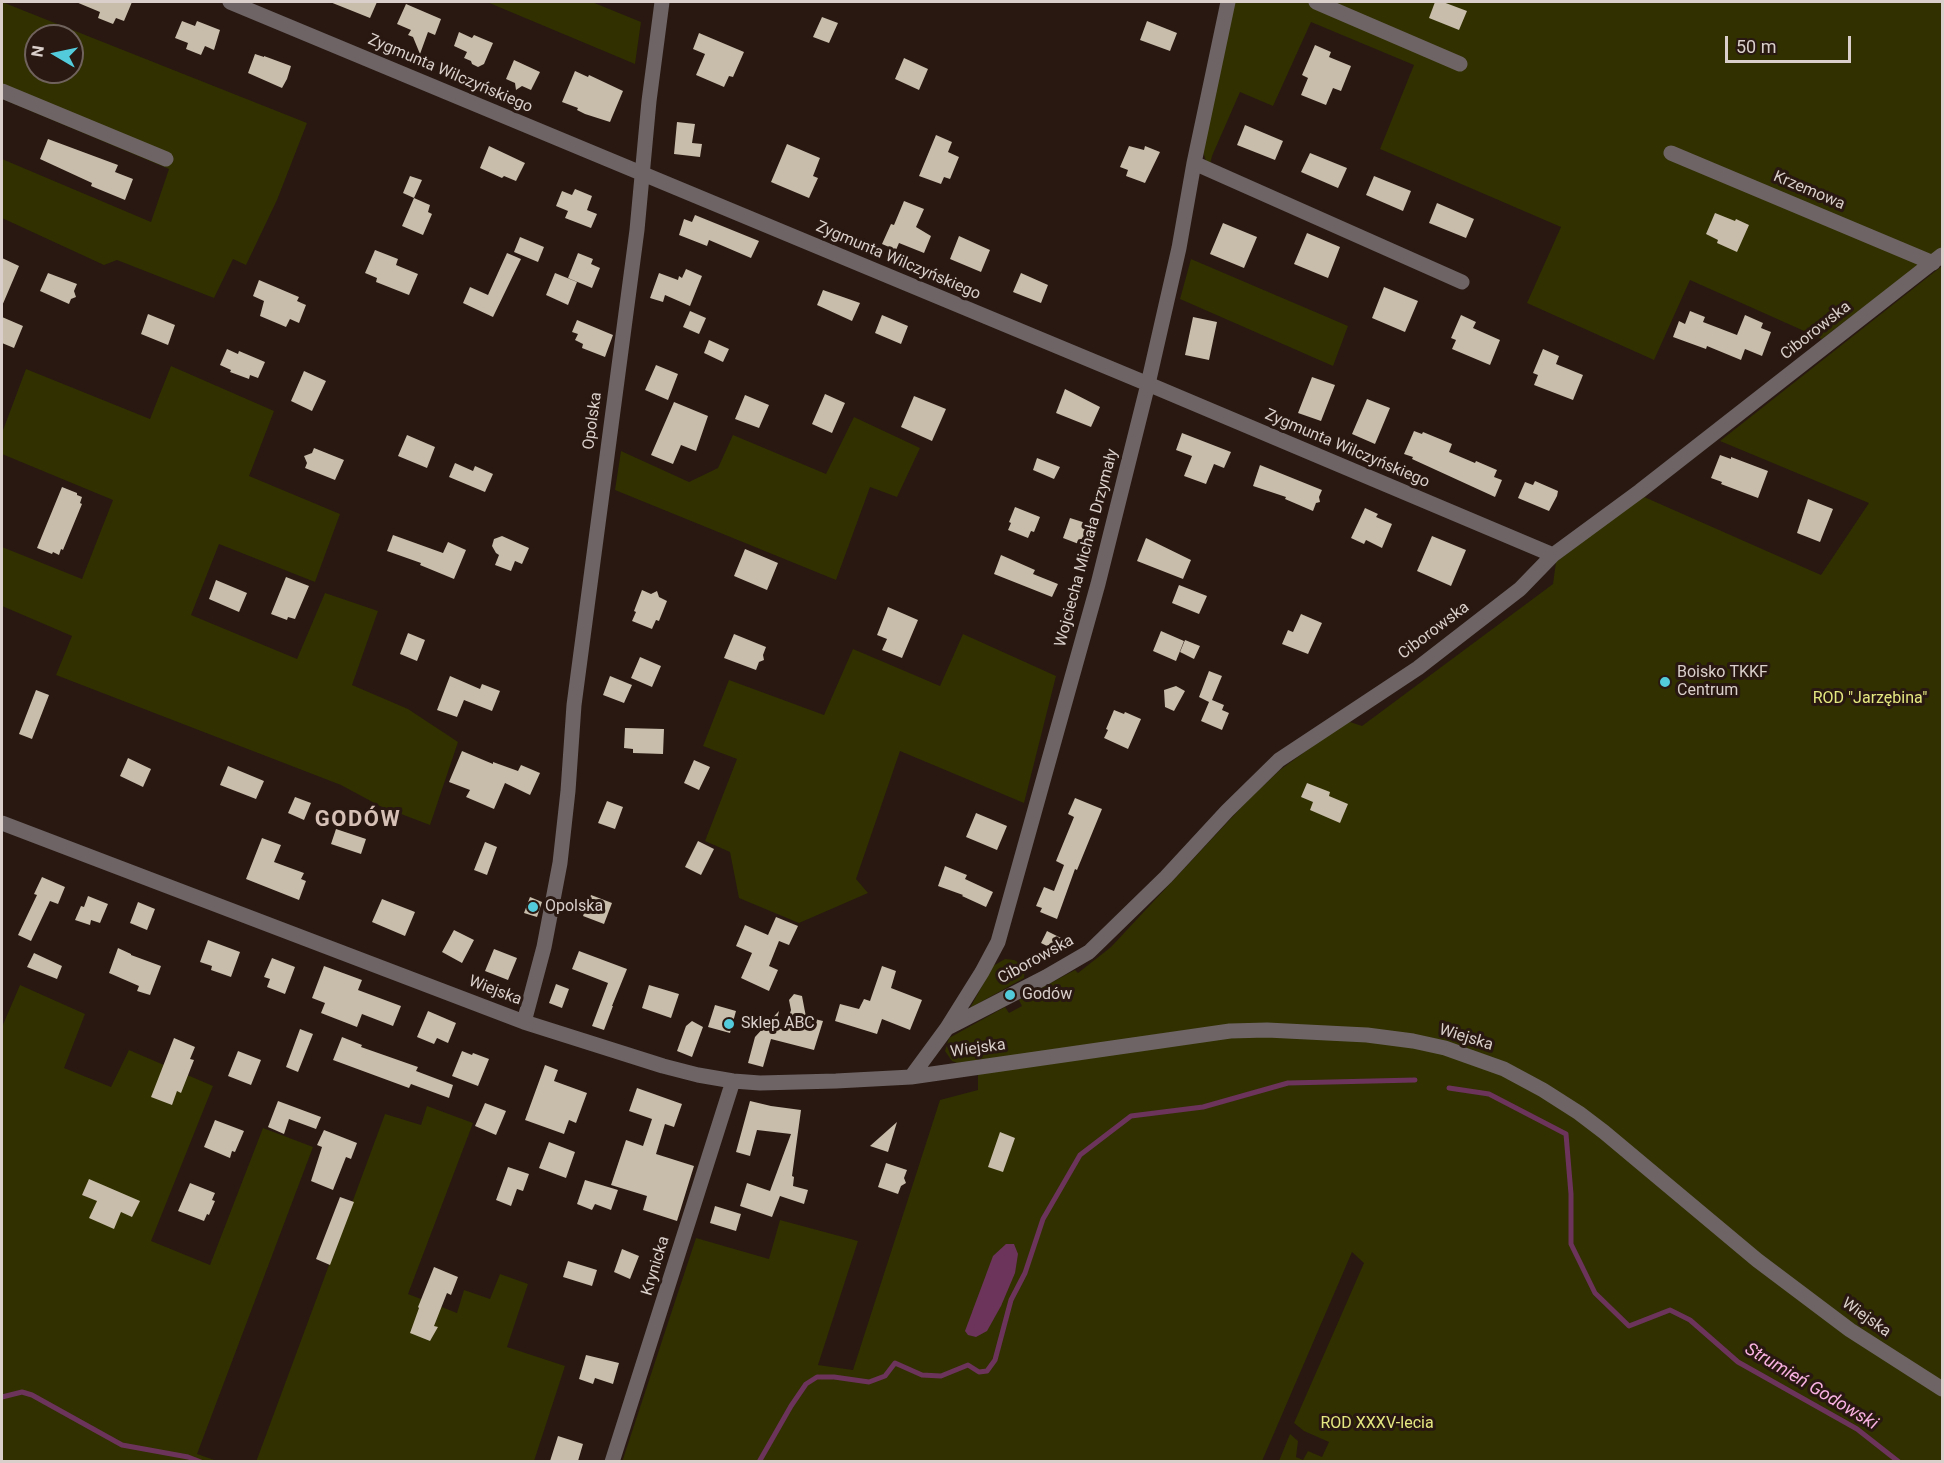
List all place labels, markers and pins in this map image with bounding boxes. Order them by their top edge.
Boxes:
place label: Boisko TKKF Centrum [1677,663,1768,701]
marker: Boisko TKKF Centrum [1658,675,1672,689]
place label: Opolska [545,897,603,917]
marker: Opolska [526,900,540,914]
place label: Godów [1022,985,1072,1005]
marker: Godów [1003,988,1017,1002]
place label: Sklep ABC [741,1014,815,1034]
marker: Sklep ABC [722,1017,736,1031]

